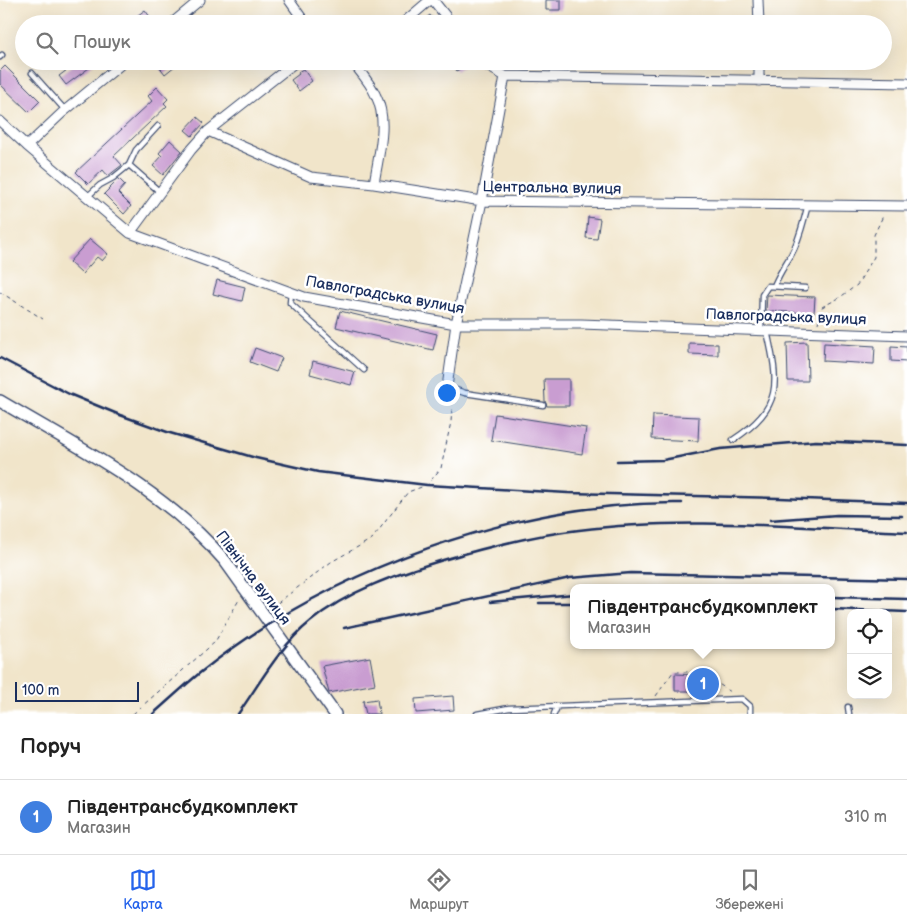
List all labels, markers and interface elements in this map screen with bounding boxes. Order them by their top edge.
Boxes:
search box [15,15,892,70]
icon: search [33,29,61,57]
text: Пошук [73,31,131,54]
street label: Центральна вулиця [482,177,622,199]
street label: Павлоградська вулиця [304,272,466,318]
street label: Павлоградська вулиця [705,305,867,329]
your location [434,380,460,406]
street label: Північна вулиця [211,527,295,629]
popup [570,584,835,649]
text: Південтрансбудкомплект [587,596,818,619]
map controls [847,609,892,699]
button: locate [847,609,892,654]
text: Магазин [587,619,651,638]
button: layers [847,654,892,699]
pin: 1 [687,665,719,703]
scale bar [15,679,139,702]
text: 100 m [22,682,59,699]
text: Поруч [20,734,81,759]
text: Південтрансбудкомплект [67,796,298,819]
text: 1 [33,808,39,827]
text: 310 m [844,808,887,827]
text: Магазин [67,819,131,838]
tab: Карта [123,866,163,913]
tab: Маршрут [409,866,469,913]
tab: Збережені [715,866,784,913]

